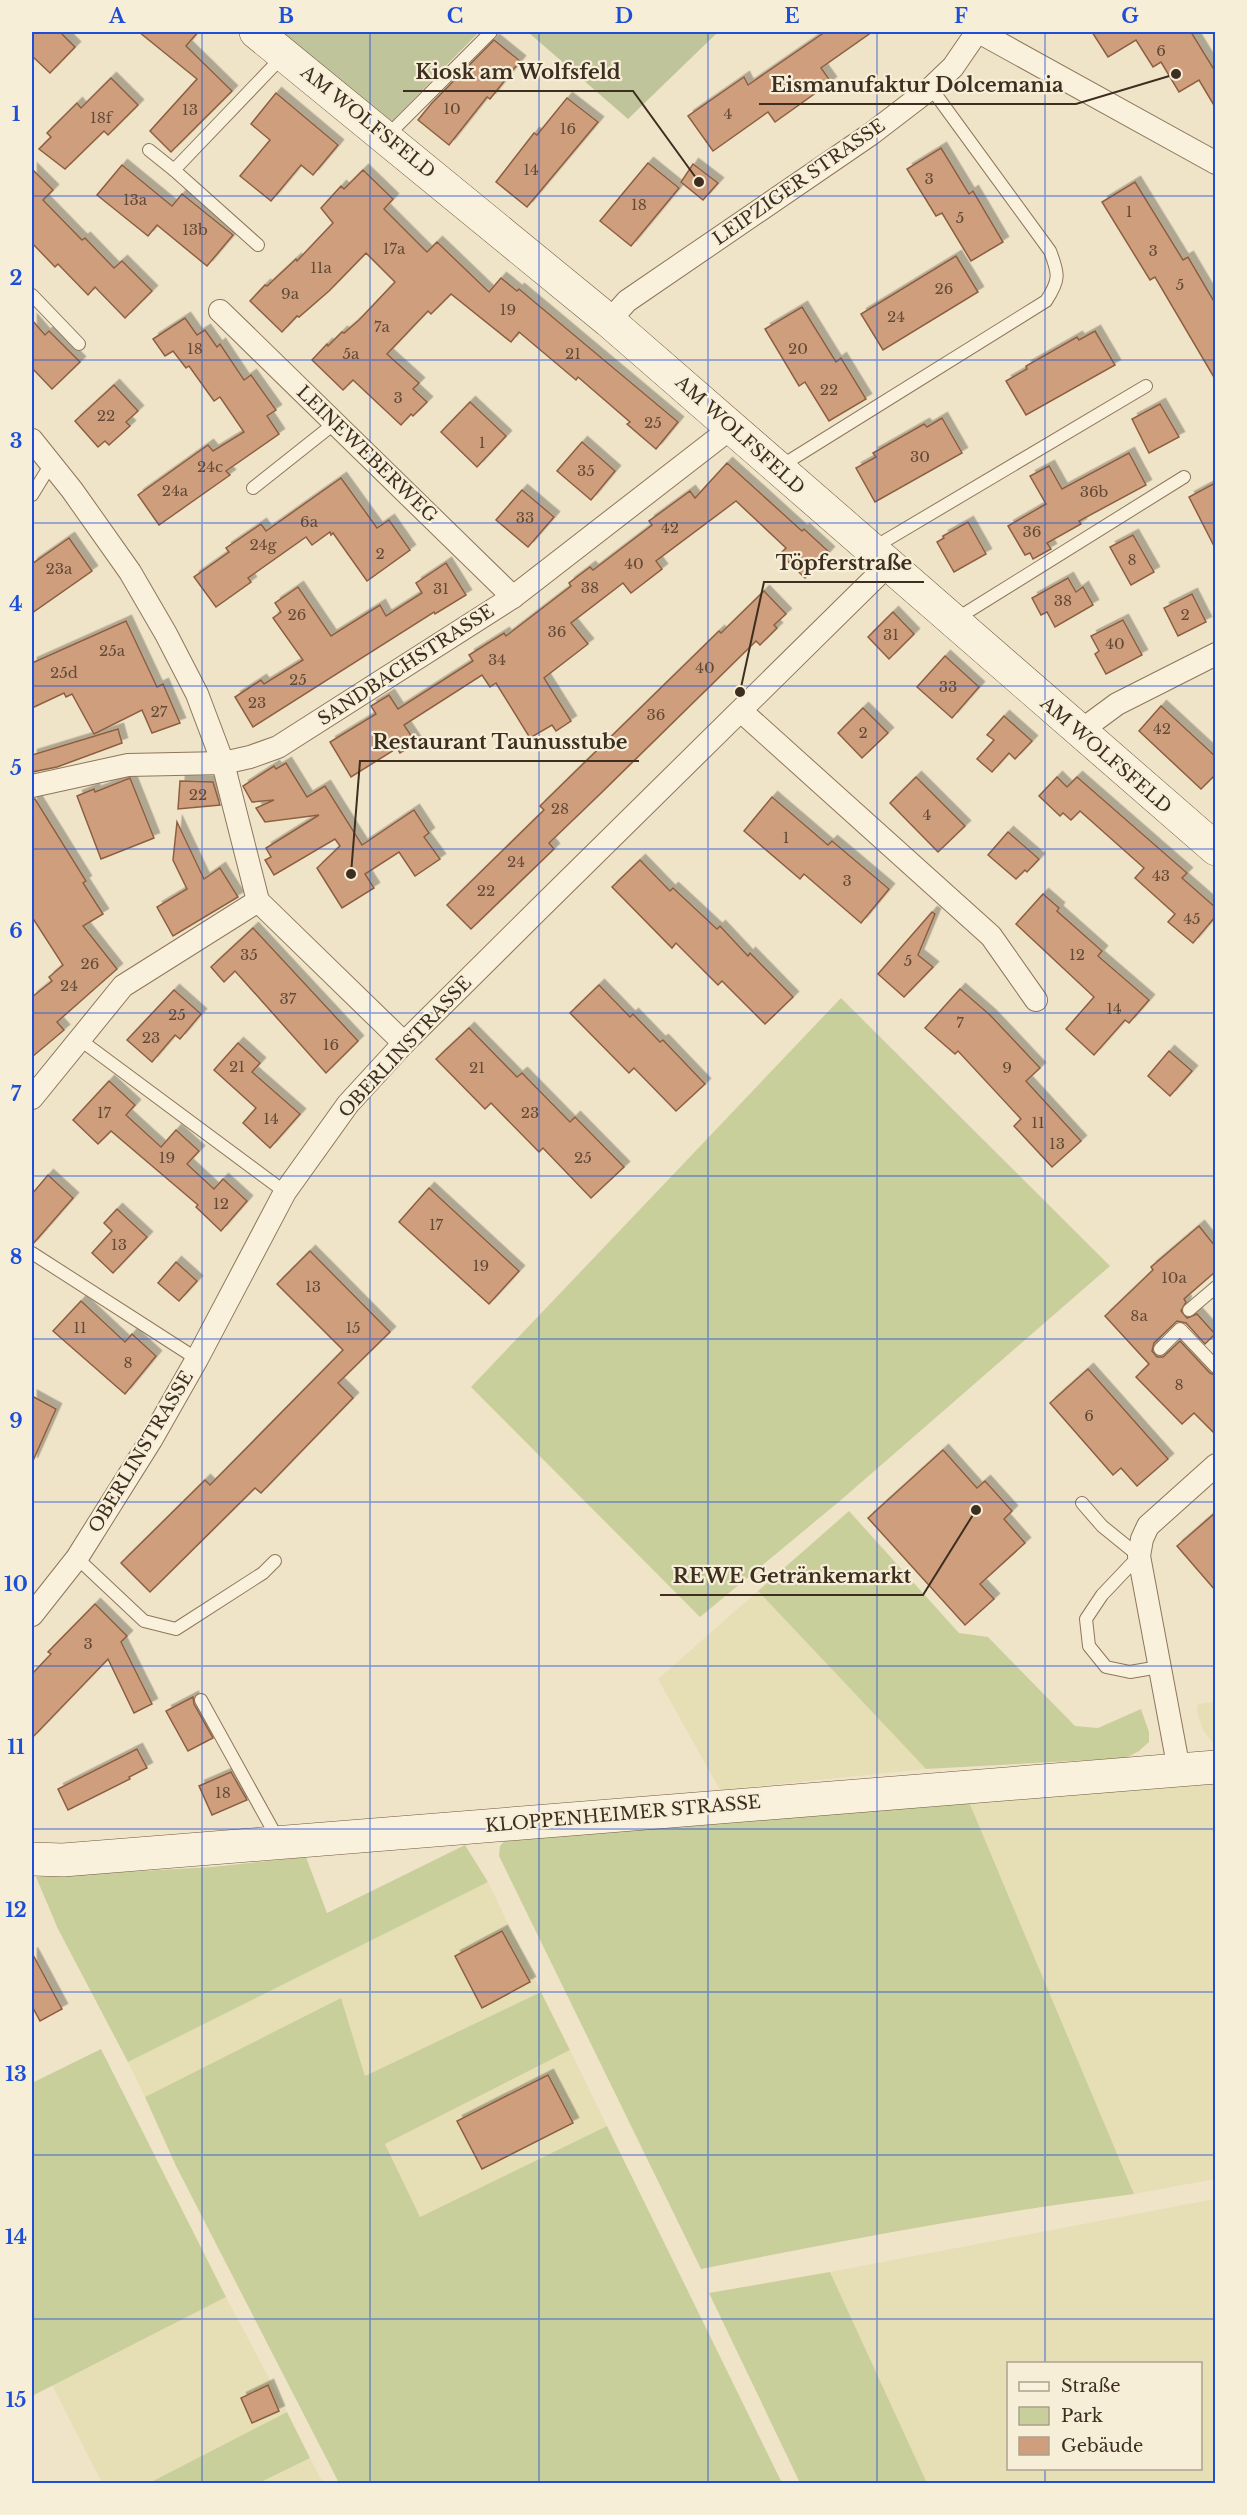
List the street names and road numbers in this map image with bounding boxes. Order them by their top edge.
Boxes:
street label: AM WOLFSFELD [296,60,440,183]
street label: LEIPZIGER STRASSE [709,114,889,250]
street label: AM WOLFSFELD [670,371,809,499]
street label: LEINEWEBERWEG [292,381,442,527]
street label: SANDBACHSTRASSE [314,600,498,730]
street label: AM WOLFSFELD [1035,691,1176,818]
street label: OBERLINSTRASSE [334,972,476,1122]
street label: OBERLINSTRASSE [84,1367,198,1537]
street label: KLOPPENHEIMER STRASSE [484,1791,762,1837]

